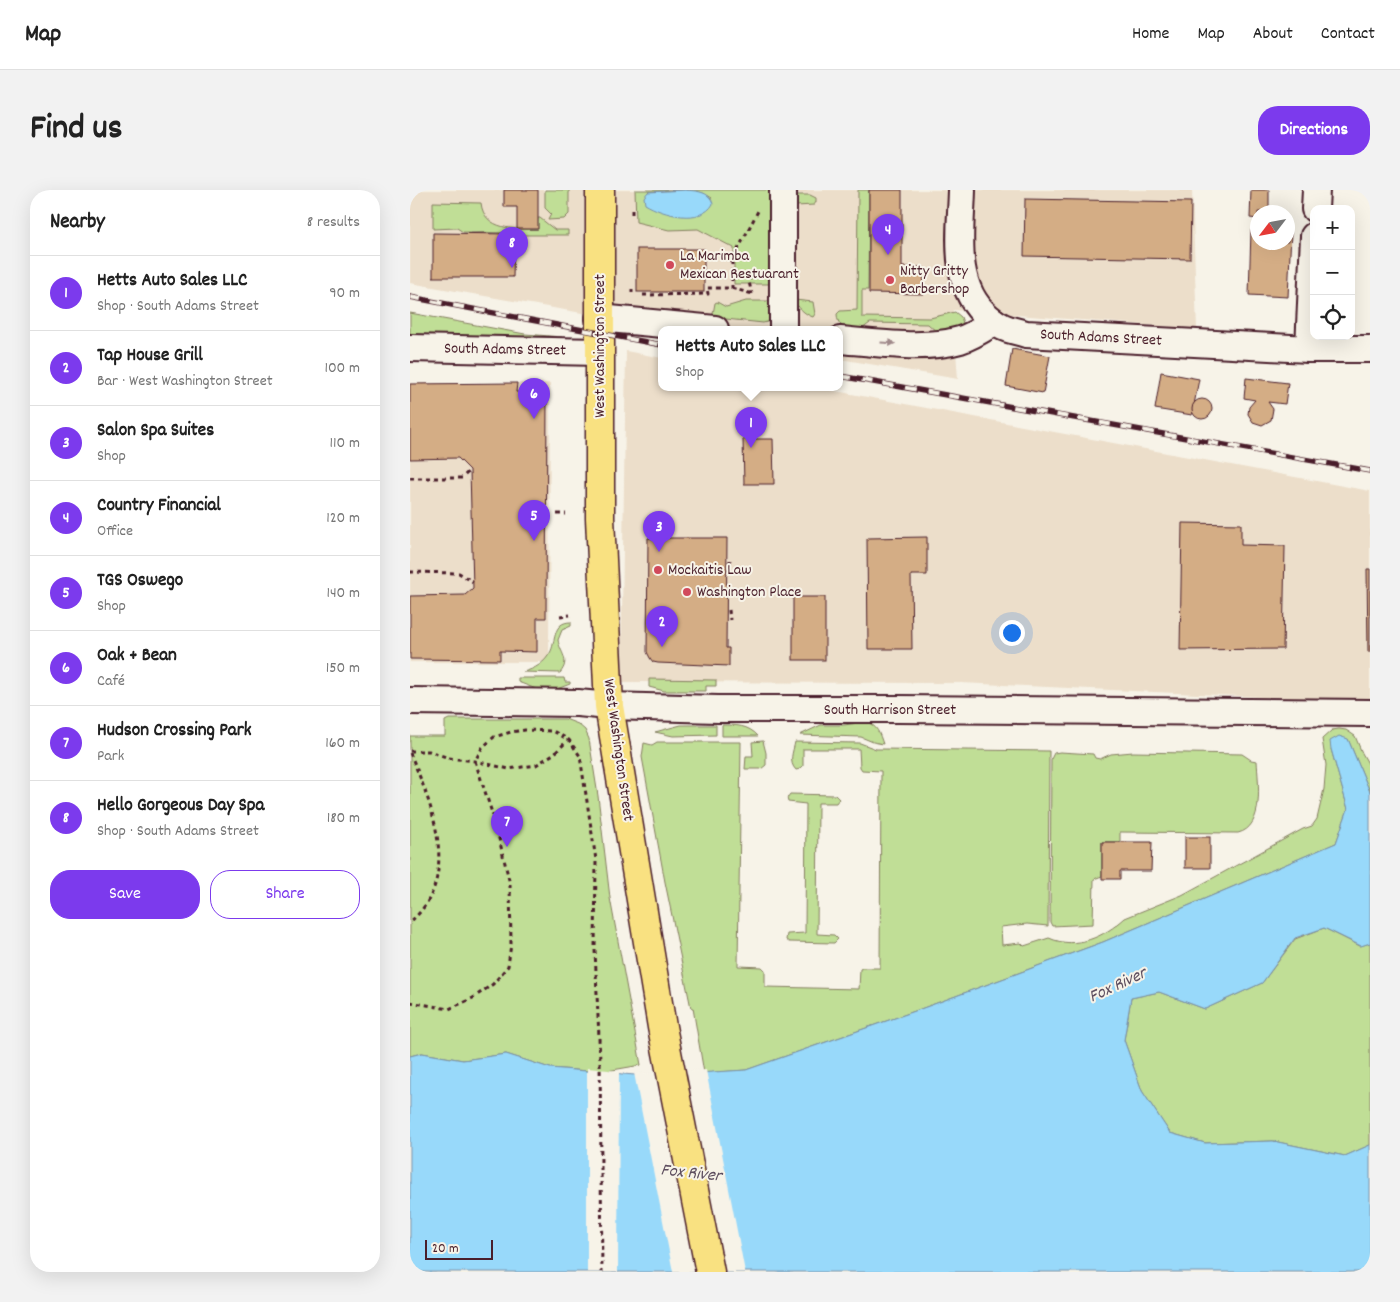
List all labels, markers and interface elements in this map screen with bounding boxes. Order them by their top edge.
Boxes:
text: Map [25,18,61,52]
text: Home [1132,22,1169,47]
text: Map [1197,22,1225,47]
text: About [1253,22,1293,47]
text: Contact [1321,22,1375,47]
text: Find us [30,105,122,155]
button: Directions [1258,106,1370,155]
north arrow [1250,205,1295,250]
map controls [1310,205,1355,340]
button: + [1310,205,1355,250]
text: Nearby [50,208,105,238]
text: 8 results [307,211,360,234]
pin: 4 [872,214,904,255]
pin: 8 [496,227,528,268]
place label: La Marimba Mexican Restuarant [680,245,799,286]
button: − [1310,250,1355,295]
marker: La Marimba Mexican Restuarant [664,259,676,271]
place label: Nitty Gritty Barbershop [900,260,970,301]
text: Hetts Auto Sales LLC [97,268,247,295]
street label: West Washington Street [589,274,612,418]
marker: Nitty Gritty Barbershop [884,274,896,286]
text: 1 [64,282,68,305]
text: 90 m [329,282,360,305]
text: Shop · South Adams Street [97,295,259,318]
button: locate [1310,295,1355,340]
street label: South Adams Street [1039,323,1163,353]
popup [658,326,843,391]
text: Hetts Auto Sales LLC [675,334,826,361]
street label: South Adams Street [444,337,566,363]
one-way arrow [881,339,897,347]
text: Tap House Grill [97,343,203,370]
text: 2 [63,357,70,380]
text: 100 m [324,357,360,380]
text: Shop [675,361,704,384]
text: Bar · West Washington Street [97,370,273,393]
pin: 6 [518,378,550,419]
pin: 1 [735,407,767,448]
text: Salon Spa Suites [97,418,214,445]
text: 3 [62,432,70,455]
text: 110 m [330,432,360,455]
text: Shop [97,445,126,468]
text: Country Financial [97,493,221,520]
pin: 5 [518,500,550,541]
text: 4 [63,507,69,530]
text: 120 m [326,507,360,530]
pin: 3 [643,511,675,552]
text: Office [97,520,133,543]
place label: Mockaitis Law [668,559,752,582]
marker: Mockaitis Law [652,564,664,576]
text: TGS Oswego [97,568,183,595]
place label: Washington Place [697,581,801,604]
text: 5 [62,582,70,605]
text: 140 m [326,582,360,605]
marker: Washington Place [681,586,693,598]
text: Shop [97,595,126,618]
pin: 2 [646,606,678,647]
your location [999,620,1025,646]
text: Oak + Bean [97,643,177,670]
text: 6 [62,657,70,680]
text: 150 m [326,657,360,680]
text: Café [97,670,125,693]
street label: West Washington Street [597,677,639,823]
street label: South Harrison Street [824,699,956,722]
text: Hudson Crossing Park [97,718,252,745]
text: 7 [63,732,69,755]
text: 160 m [325,732,360,755]
text: Park [97,745,124,768]
text: Hello Gorgeous Day Spa [97,793,265,820]
pin: 7 [491,806,523,847]
text: 8 [63,807,69,830]
text: 180 m [327,807,360,830]
text: Shop · South Adams Street [97,820,259,843]
button: Save [50,870,200,919]
button: Share [210,870,360,919]
water label: Fox River [1085,961,1153,1010]
water label: Fox River [659,1158,725,1190]
scale bar [425,1237,492,1260]
text: 20 m [432,1239,459,1259]

